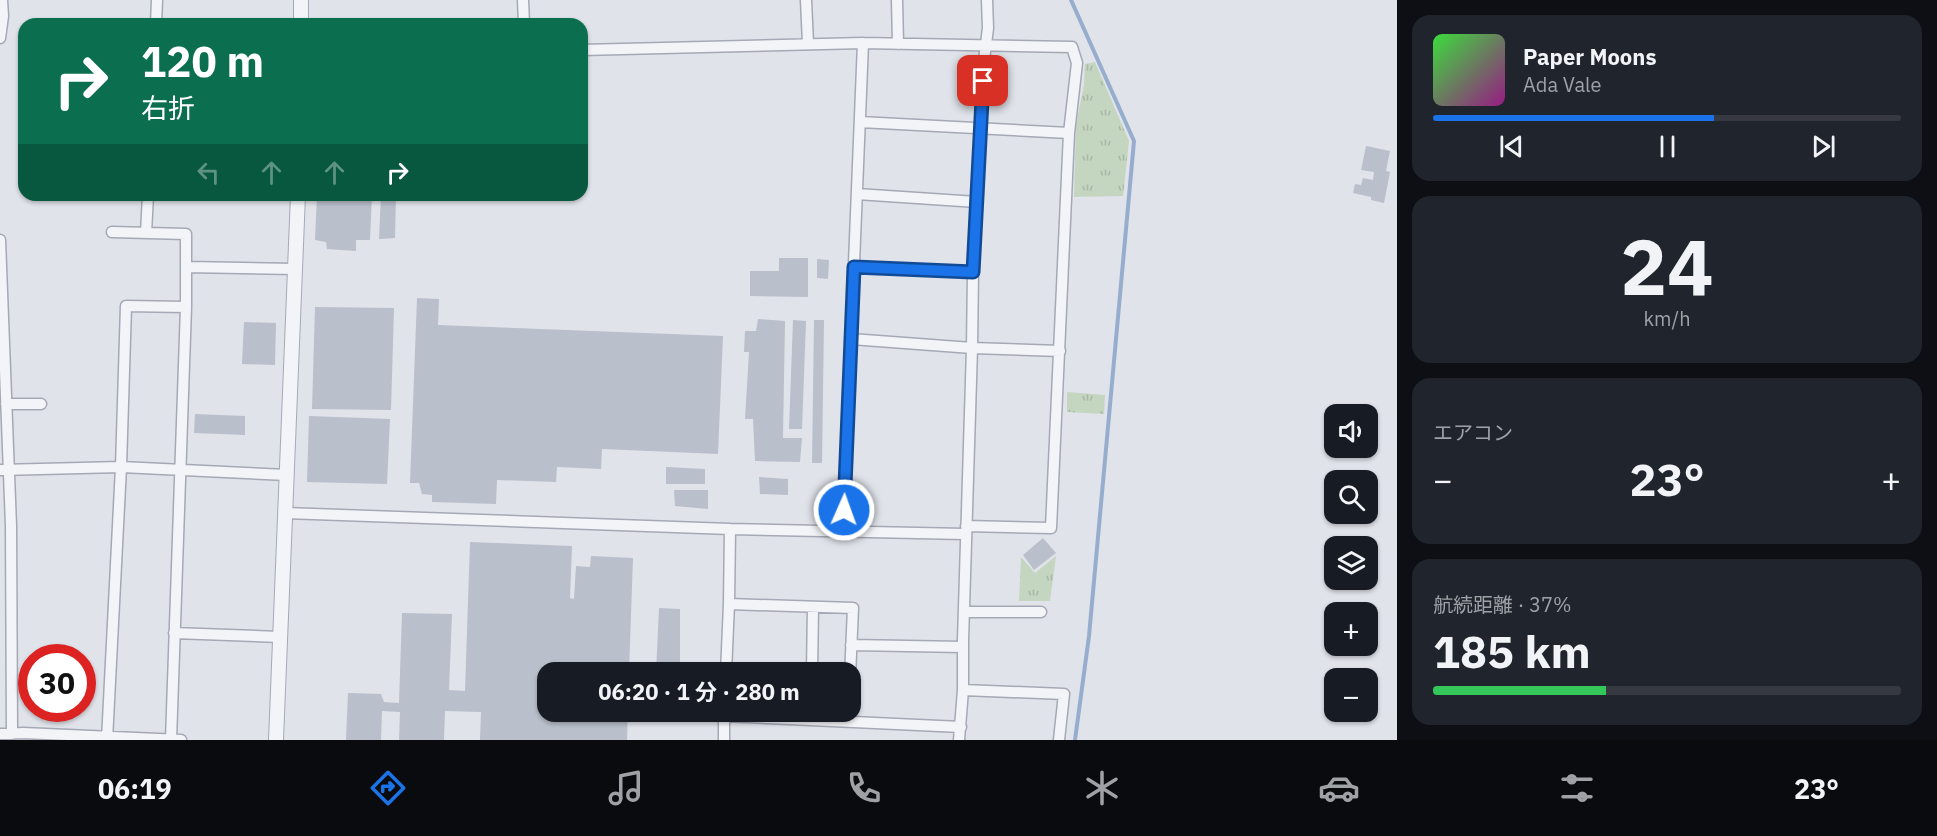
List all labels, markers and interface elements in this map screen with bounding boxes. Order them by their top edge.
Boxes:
text: 120 m [141,34,264,89]
icon: right [42,42,120,120]
text: Paper Moons [1523,42,1656,71]
pin [957,55,1008,106]
icon: arrive [966,64,999,97]
text: Ada Vale [1523,71,1602,98]
text: 右折 [141,90,195,125]
icon: previous [1495,130,1528,163]
icon: pause [1651,130,1684,163]
icon: next [1807,130,1840,163]
icon: left [192,156,225,189]
icon: ahead [255,156,288,189]
icon: ahead [318,156,351,189]
icon: right [381,156,414,189]
text: 24 [1620,215,1714,316]
text: km/h [1643,305,1691,332]
map controls [1324,404,1378,722]
button: sound [1324,404,1378,458]
text: エアコン [1433,419,1513,446]
text: 23° [1629,450,1705,508]
text: − [1433,458,1453,501]
text: + [1881,458,1901,501]
button: search [1324,470,1378,524]
position arrow [812,478,876,542]
button: layers [1324,536,1378,590]
text: 航続距離 · 37% [1433,591,1572,618]
button: + [1324,602,1378,656]
text: 185 km [1433,622,1591,680]
speed limit sign: 30 [18,644,96,722]
button: − [1324,668,1378,722]
text: 06:20 · 1 分 · 280 m [598,677,800,706]
icon: directions [367,767,409,809]
icon: music [605,767,647,809]
icon: phone [843,767,885,809]
icon: climate [1081,767,1123,809]
icon: car [1318,767,1360,809]
icon: filters [1556,767,1598,809]
text: 06:19 [98,771,172,806]
text: 23° [1794,771,1839,806]

